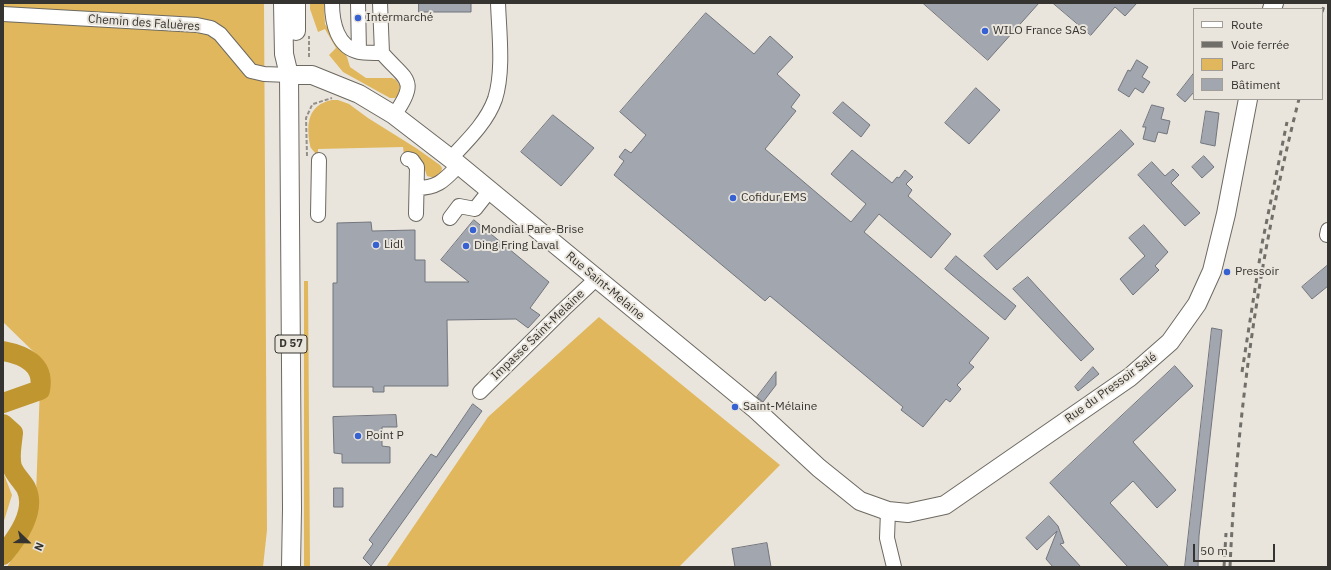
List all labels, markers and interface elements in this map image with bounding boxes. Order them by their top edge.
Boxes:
legend [1193,8,1323,100]
place label: Intermarché [366,11,433,25]
street label: Chemin des Faluères [87,12,201,34]
marker: Intermarché [353,13,363,23]
text: Route [1231,17,1263,32]
place label: WILO France SAS [993,24,1087,38]
marker: WILO France SAS [980,26,990,36]
text: Voie ferrée [1231,37,1289,52]
text: Parc [1231,57,1255,72]
text: Bâtiment [1231,77,1281,92]
place label: Cofidur EMS [741,191,807,205]
marker: Cofidur EMS [728,193,738,203]
place label: Mondial Pare-Brise [481,223,584,237]
marker: Mondial Pare-Brise [468,225,478,235]
place label: Lidl [384,238,403,252]
place label: Ding Fring Laval [474,239,559,253]
marker: Lidl [371,240,381,250]
marker: Ding Fring Laval [461,241,471,251]
street label: Rue Saint-Melaine [563,249,647,323]
place label: Pressoir [1235,265,1279,279]
marker: Pressoir [1222,267,1232,277]
street label: Impasse Saint-Melaine [488,287,588,383]
road number: D 57 [275,335,307,353]
street label: Rue du Pressoir Salé [1062,350,1160,426]
place label: Saint-Mélaine [743,400,817,414]
marker: Saint-Mélaine [730,402,740,412]
place label: Point P [366,429,404,443]
marker: Point P [353,431,363,441]
north arrow [8,522,48,562]
scale bar [1195,536,1277,562]
text: N [31,540,47,553]
text: 50 m [1200,543,1228,558]

